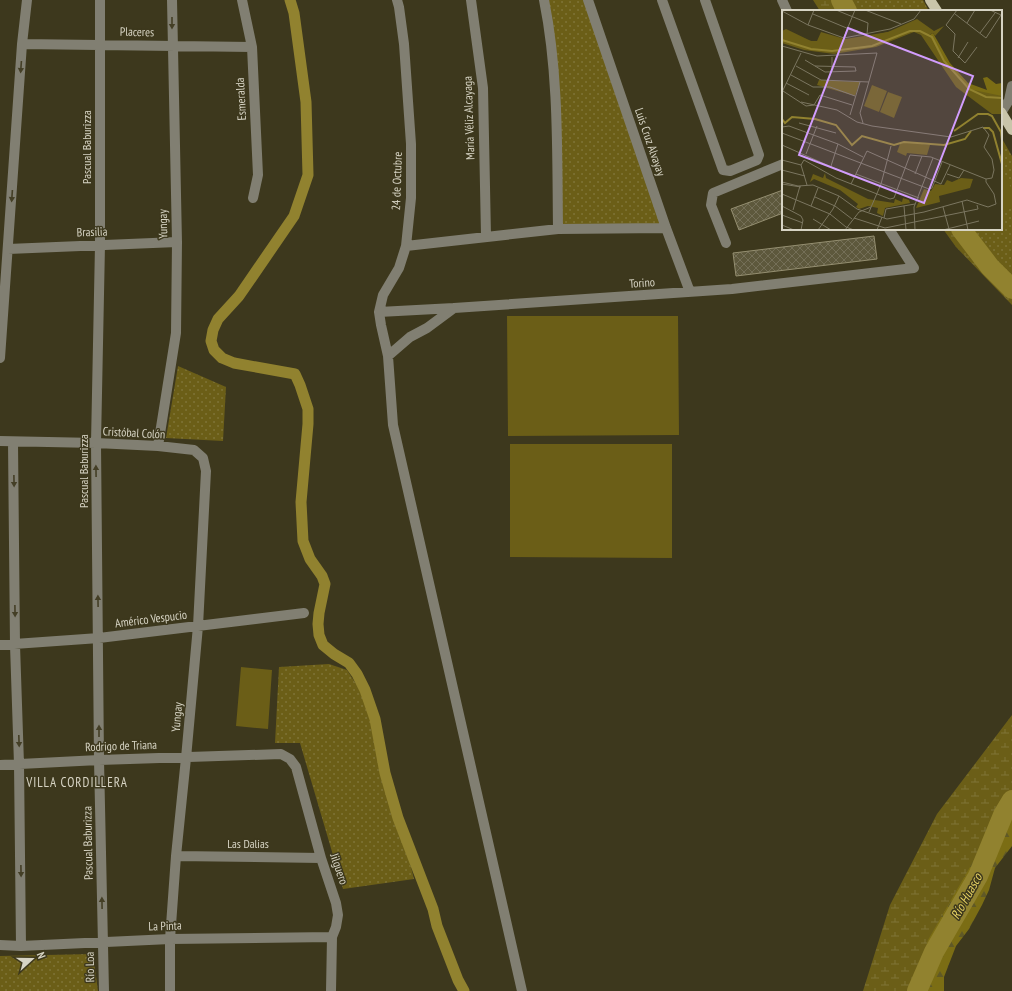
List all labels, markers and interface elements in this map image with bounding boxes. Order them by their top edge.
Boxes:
inset map [782,10,1002,230]
one-way arrow [169,17,175,30]
street label: Placeres [120,24,154,39]
one-way arrow [17,61,24,73]
street label: María Véliz Alcayaga [460,76,477,160]
street label: Esmeralda [232,77,249,121]
street label: Luis Cruz Alvayay [632,106,669,178]
street label: Pascual Baburizza [79,110,94,184]
street label: 24 de Octubre [388,151,405,211]
one-way arrow [8,190,15,202]
street label: Yungay [155,209,170,239]
street label: Brasilia [76,223,108,240]
street label: Torino [629,274,655,291]
street label: Cristóbal Colón [102,423,166,442]
street label: Pascual Baburizza [76,434,91,508]
one-way arrow [93,464,99,477]
one-way arrow [11,475,17,488]
one-way arrow [95,594,101,607]
one-way arrow [12,605,18,618]
street label: Américo Vespucio [114,607,188,630]
street label: Yungay [168,701,185,732]
one-way arrow [96,724,102,737]
one-way arrow [15,735,22,747]
street label: Rodrigo de Triana [85,737,157,754]
district label: VILLA CORDILLERA [25,774,128,791]
street label: Pascual Baburizza [79,806,96,880]
street label: Las Dalias [227,836,269,851]
street label: Jilguero [327,850,352,886]
one-way arrow [17,865,24,877]
water label: Río Huasco [947,869,987,922]
one-way arrow [99,896,105,909]
street label: La Pinta [148,917,182,934]
north arrow [12,939,52,979]
text: N [34,950,49,961]
street label: Río Loa [82,951,97,982]

